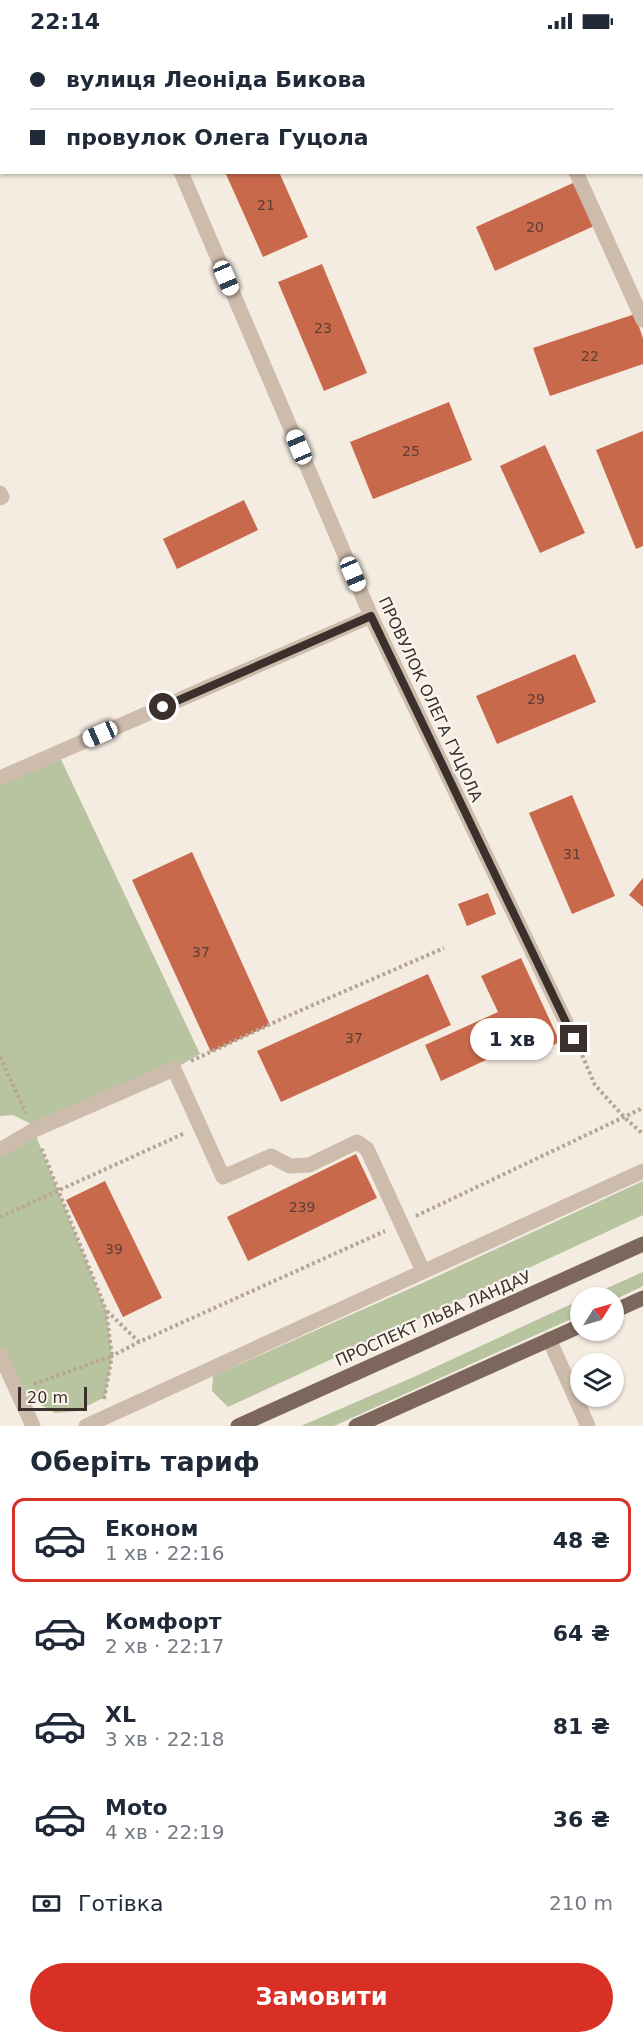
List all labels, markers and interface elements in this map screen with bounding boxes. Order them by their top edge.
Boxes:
text: 22:14 [30,9,100,34]
text: вулиця Леоніда Бикова [66,67,366,92]
text: провулок Олега Гуцола [66,125,369,150]
house number: 21 [257,197,275,213]
house number: 20 [526,219,544,235]
car [211,258,241,298]
house number: 23 [314,320,332,336]
house number: 22 [581,348,599,364]
car [284,427,314,467]
house number: 25 [402,443,420,459]
car [338,554,368,594]
street label: ПРОВУЛОК ОЛЕГА ГУЦОЛА [375,594,487,805]
house number: 29 [527,691,545,707]
route start [149,693,176,720]
car [80,718,120,750]
house number: 31 [563,846,581,862]
house number: 37 [192,944,210,960]
callout: 1 хв [469,1018,553,1060]
route end [560,1025,587,1052]
text: 1 хв [489,1027,535,1051]
house number: 37 [345,1030,363,1046]
house number: 239 [289,1199,315,1215]
house number: 39 [105,1241,123,1257]
street label: ПРОСПЕКТ ЛЬВА ЛАНДАУ [332,1267,534,1370]
north arrow [570,1287,624,1341]
map controls [570,1287,624,1407]
button: layers [570,1353,624,1407]
scale bar [18,1384,87,1412]
text: 20 m [27,1388,68,1407]
text: Оберіть тариф [30,1446,260,1477]
icon: car [33,1513,87,1567]
text: Економ [105,1516,198,1541]
text: 48 ₴ [553,1528,610,1553]
text: 1 хв · 22:16 [105,1541,224,1565]
icon: car [33,1606,87,1660]
text: Комфорт [105,1609,222,1634]
text: 64 ₴ [553,1621,610,1646]
text: 2 хв · 22:17 [105,1634,224,1658]
icon: car [33,1699,87,1753]
text: XL [105,1702,136,1727]
text: 81 ₴ [553,1714,610,1739]
text: 3 хв · 22:18 [105,1727,224,1751]
icon: car [33,1792,87,1846]
text: Moto [105,1795,168,1820]
text: 36 ₴ [553,1807,610,1832]
text: 4 хв · 22:19 [105,1820,224,1844]
icon: cash [30,1887,63,1920]
text: Готівка [78,1891,164,1916]
text: 210 m [549,1891,613,1915]
button: Замовити [30,1963,613,2032]

